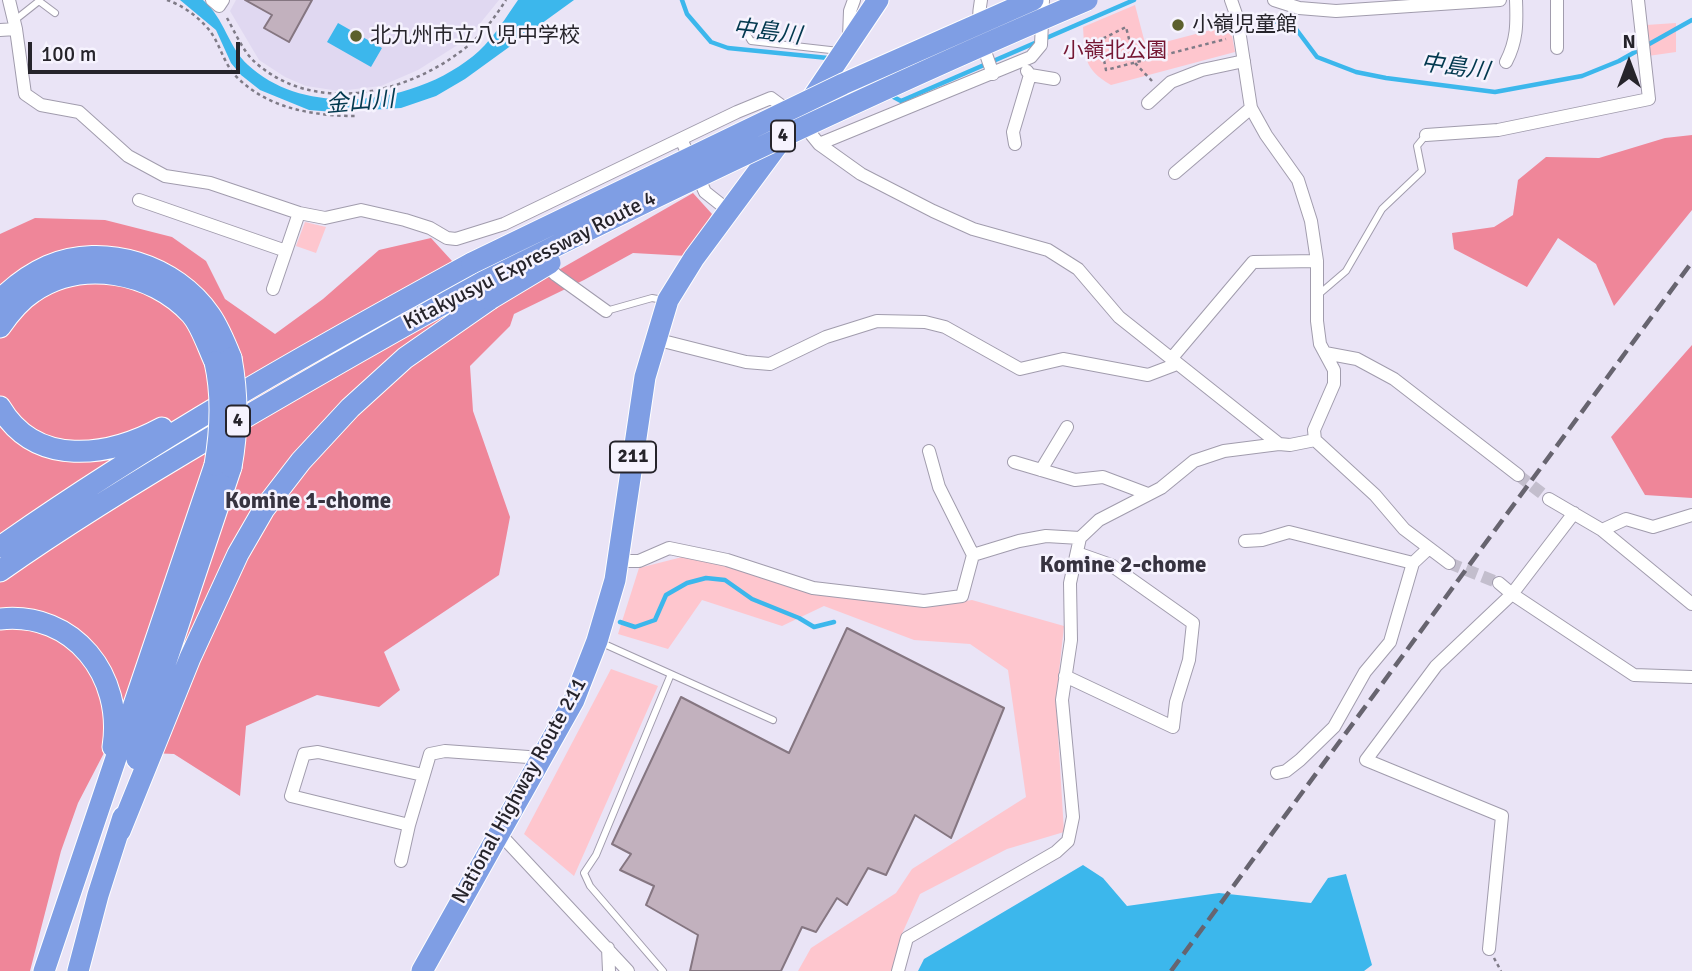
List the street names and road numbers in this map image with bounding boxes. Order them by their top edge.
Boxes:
road number: 4 [771,120,795,152]
street label: Kitakyusyu Expressway Route 4 [399,186,661,336]
road number: 4 [226,406,250,436]
road number: 211 [610,442,656,472]
street label: National Highway Route 211 [447,674,593,908]

